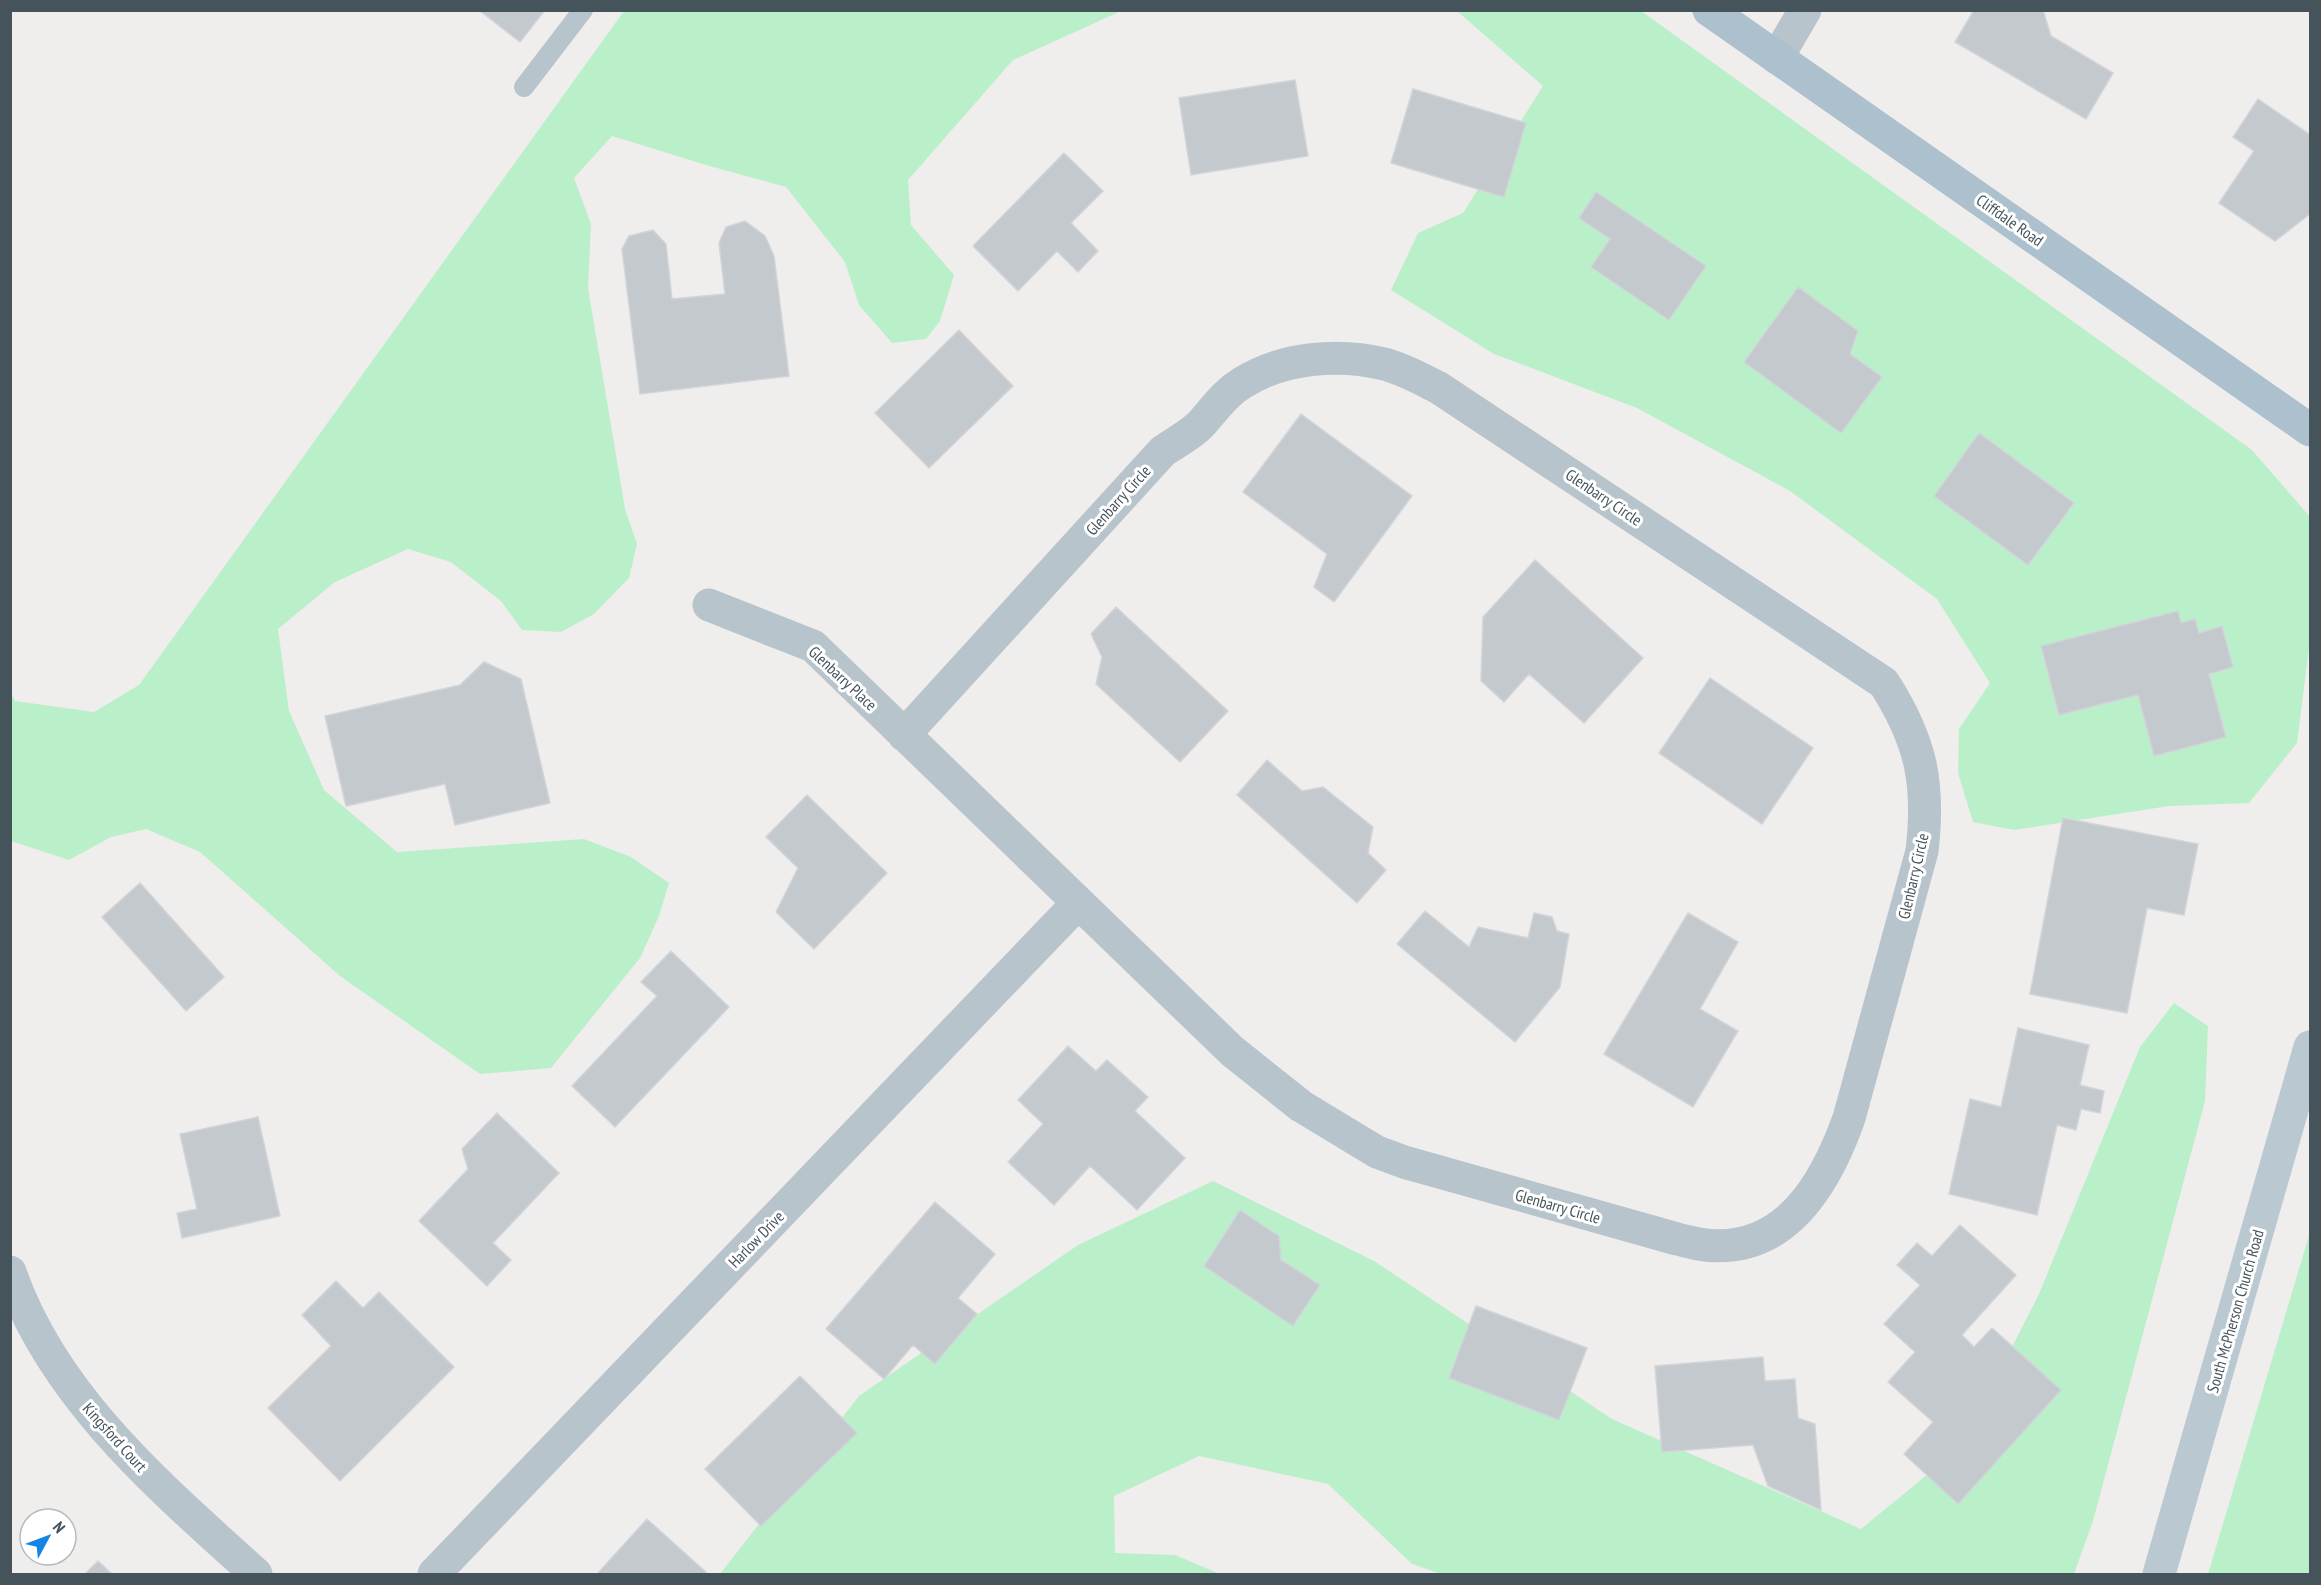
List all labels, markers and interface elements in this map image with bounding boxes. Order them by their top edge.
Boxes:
street label: Cliffdale Road [1973,190,2047,250]
street label: Glenbarry Circle [1081,461,1155,539]
street label: Glenbarry Circle [1562,464,1646,530]
street label: Glenbarry Place [805,641,881,715]
street label: Glenbarry Circle [1893,831,1933,921]
street label: Glenbarry Circle [1513,1184,1603,1228]
street label: Harlow Drive [724,1206,788,1272]
street label: South McPherson Church Road [2202,1227,2268,1395]
street label: Kingsford Court [79,1398,152,1476]
north arrow [18,1507,78,1567]
text: N [49,1517,70,1537]

